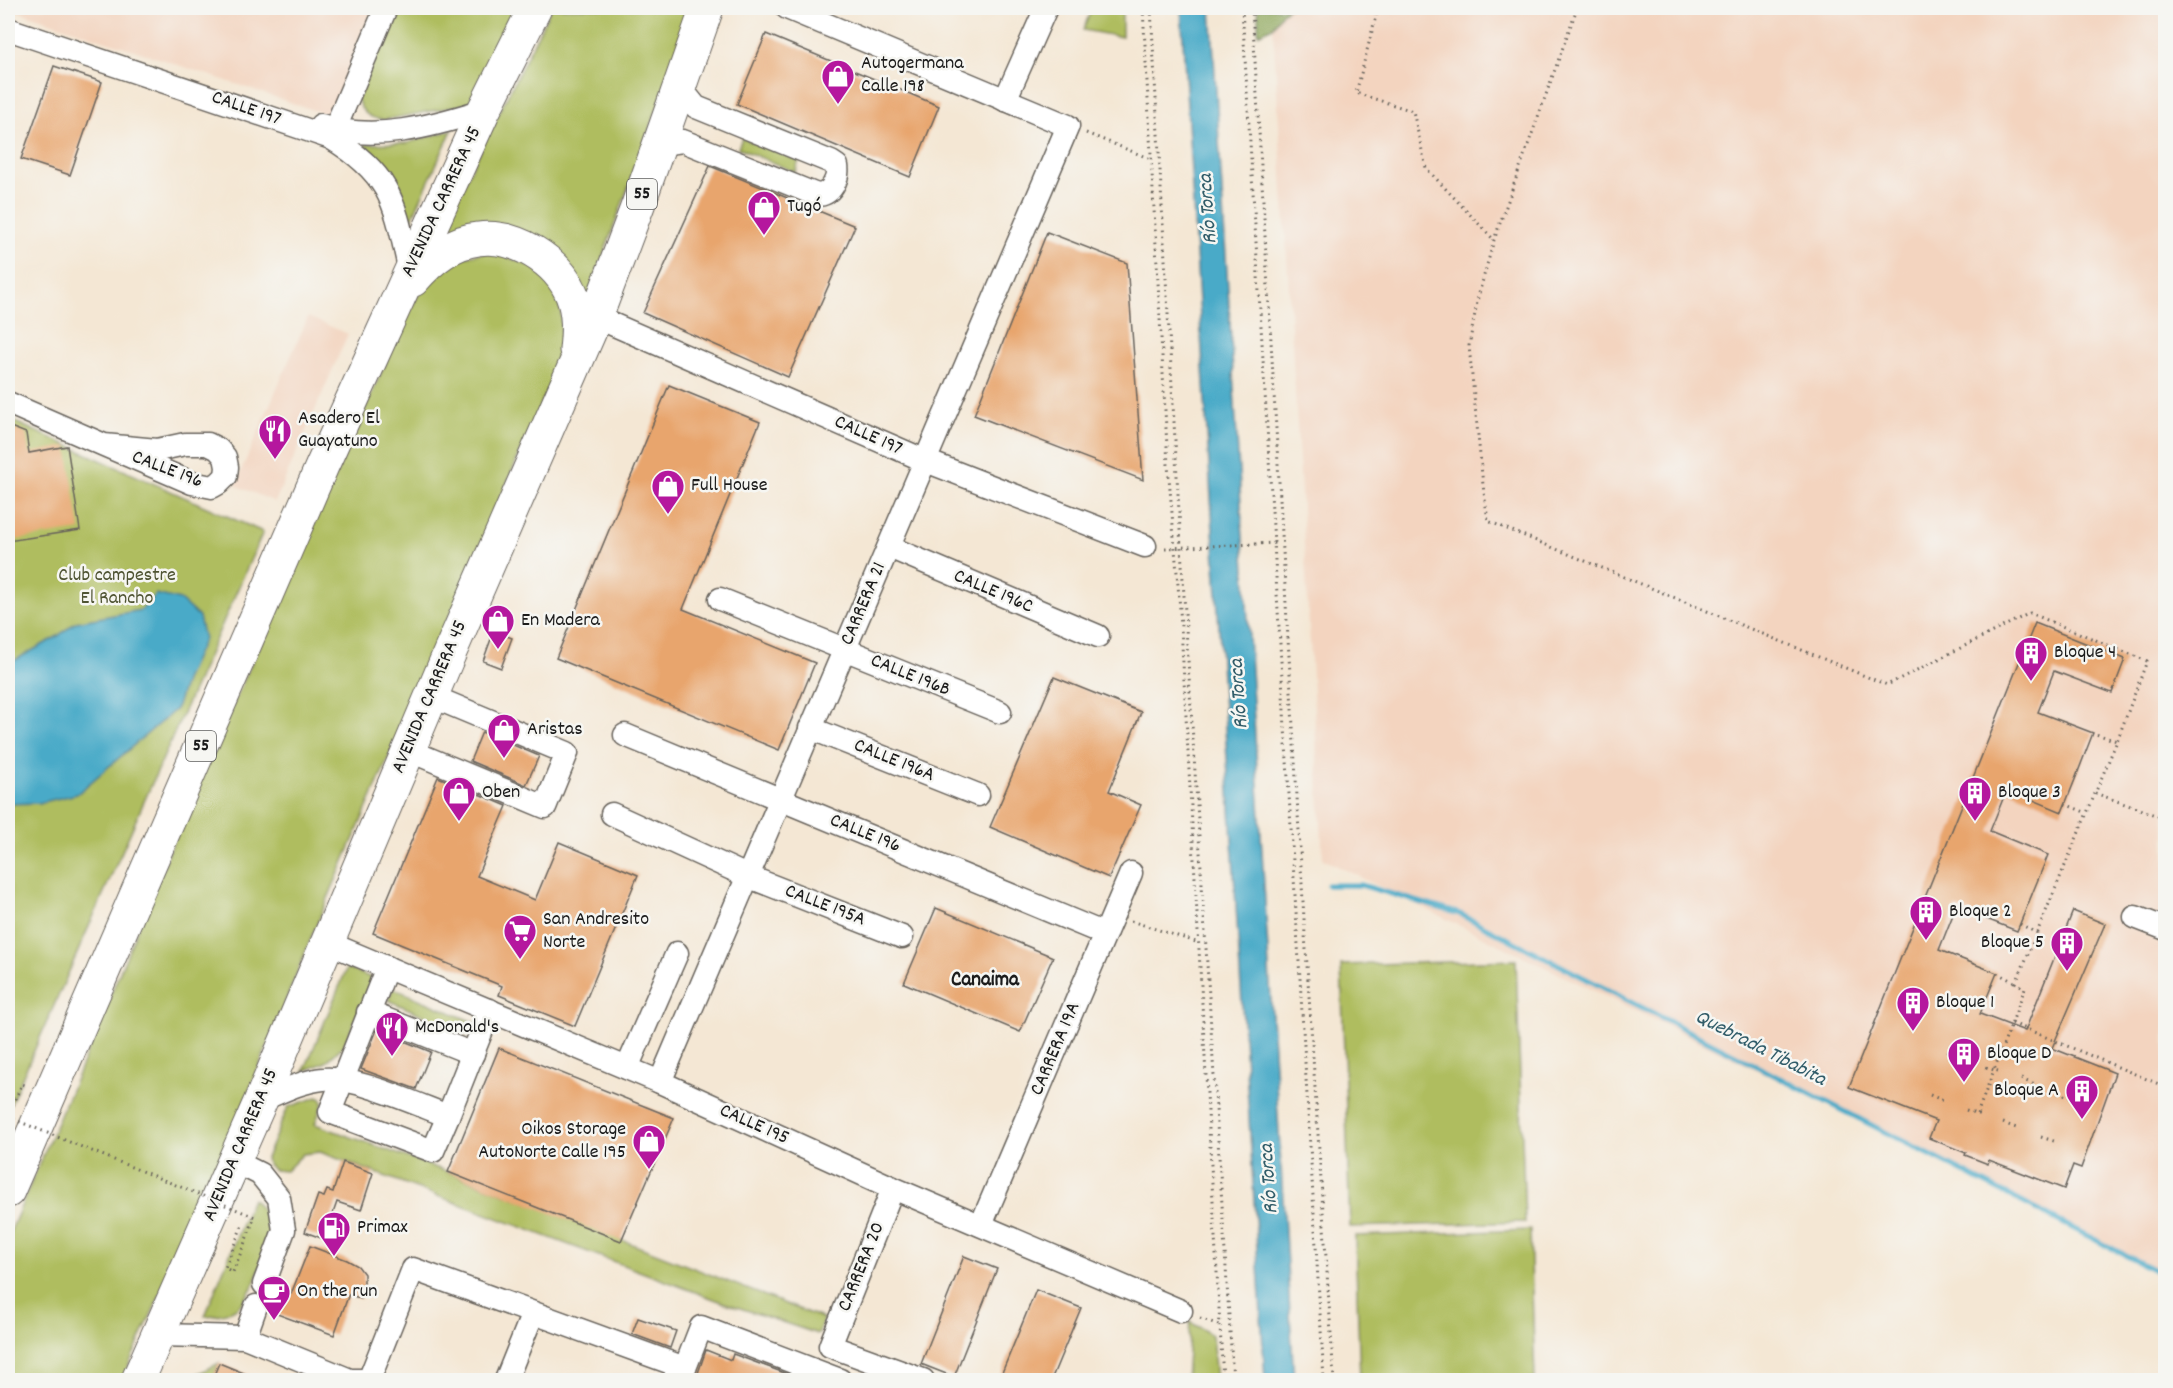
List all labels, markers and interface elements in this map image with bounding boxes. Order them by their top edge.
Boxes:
place label: Autogermana Calle 198 [861,50,964,101]
shop icon: Autogermana Calle 198 [820,58,856,105]
street label: CALLE 197 [207,84,285,134]
street label: AVENIDA CARRERA 45 [395,122,489,282]
water label: Río Torca [1192,172,1226,245]
road number: 55 [627,179,657,209]
shop icon: Tugó [746,189,782,236]
place label: Tugó [787,193,821,221]
place label: Asadero El Guayatuno [298,405,380,456]
street label: CALLE 197 [829,409,907,463]
restaurant icon: Asadero El Guayatuno [257,413,293,460]
street label: CALLE 196 [127,444,207,496]
shop icon: Full House [650,468,686,515]
place label: Full House [691,472,768,500]
street label: CARRERA 21 [834,558,894,650]
park label: Club campestre El Rancho [58,562,176,613]
street label: CALLE 196C [949,563,1037,621]
shop icon: En Madera [480,603,516,650]
place label: En Madera [521,607,601,635]
street label: AVENIDA CARRERA 45 [385,616,475,778]
building icon: Bloque 4 [2013,635,2049,682]
place label: Bloque 4 [2054,639,2116,667]
street label: CALLE 196B [866,647,954,705]
water label: Río Torca [1223,657,1257,730]
shop icon: Aristas [486,712,522,759]
place label: Aristas [527,716,583,744]
road number: 55 [186,731,216,761]
street label: CALLE 196A [849,732,939,790]
shop icon: Oben [441,775,477,822]
building icon: Bloque 3 [1957,775,1993,822]
place label: Oben [482,779,520,807]
place label: Bloque 3 [1998,779,2061,807]
street label: CALLE 196 [825,807,905,861]
street label: CALLE 195A [781,878,870,934]
building icon: Bloque 2 [1908,894,1944,941]
place label: Bloque 2 [1949,898,2012,926]
place label: San Andresito Norte [543,906,649,957]
supermarket icon: San Andresito Norte [502,913,538,960]
building icon: Bloque 5 [2049,925,2085,972]
place label: Bloque 5 [1981,929,2044,957]
district label: Canaima [951,966,1020,996]
building icon: Bloque 1 [1895,985,1931,1032]
place label: Bloque 1 [1936,989,1994,1017]
street label: CARRERA 19A [1024,998,1088,1100]
water label: Quebrada Tibabita [1689,1003,1832,1095]
restaurant icon: McDonald's [374,1010,410,1057]
place label: McDonald's [415,1014,499,1042]
building icon: Bloque D [1946,1036,1982,1083]
place label: Bloque D [1987,1040,2051,1068]
street label: AVENIDA CARRERA 45 [196,1064,286,1226]
building icon: Bloque A [2064,1073,2100,1120]
place label: Bloque A [1994,1077,2059,1105]
street label: CALLE 195 [715,1097,793,1153]
place label: Oikos Storage AutoNorte Calle 195 [478,1116,626,1167]
shop icon: Oikos Storage AutoNorte Calle 195 [631,1123,667,1170]
water label: Río Torca [1253,1142,1287,1215]
fuel station icon: Primax [316,1210,352,1257]
place label: Primax [357,1214,408,1242]
street label: CARRERA 20 [831,1218,893,1316]
cafe icon: On the run [256,1274,292,1321]
place label: On the run [297,1278,378,1306]

